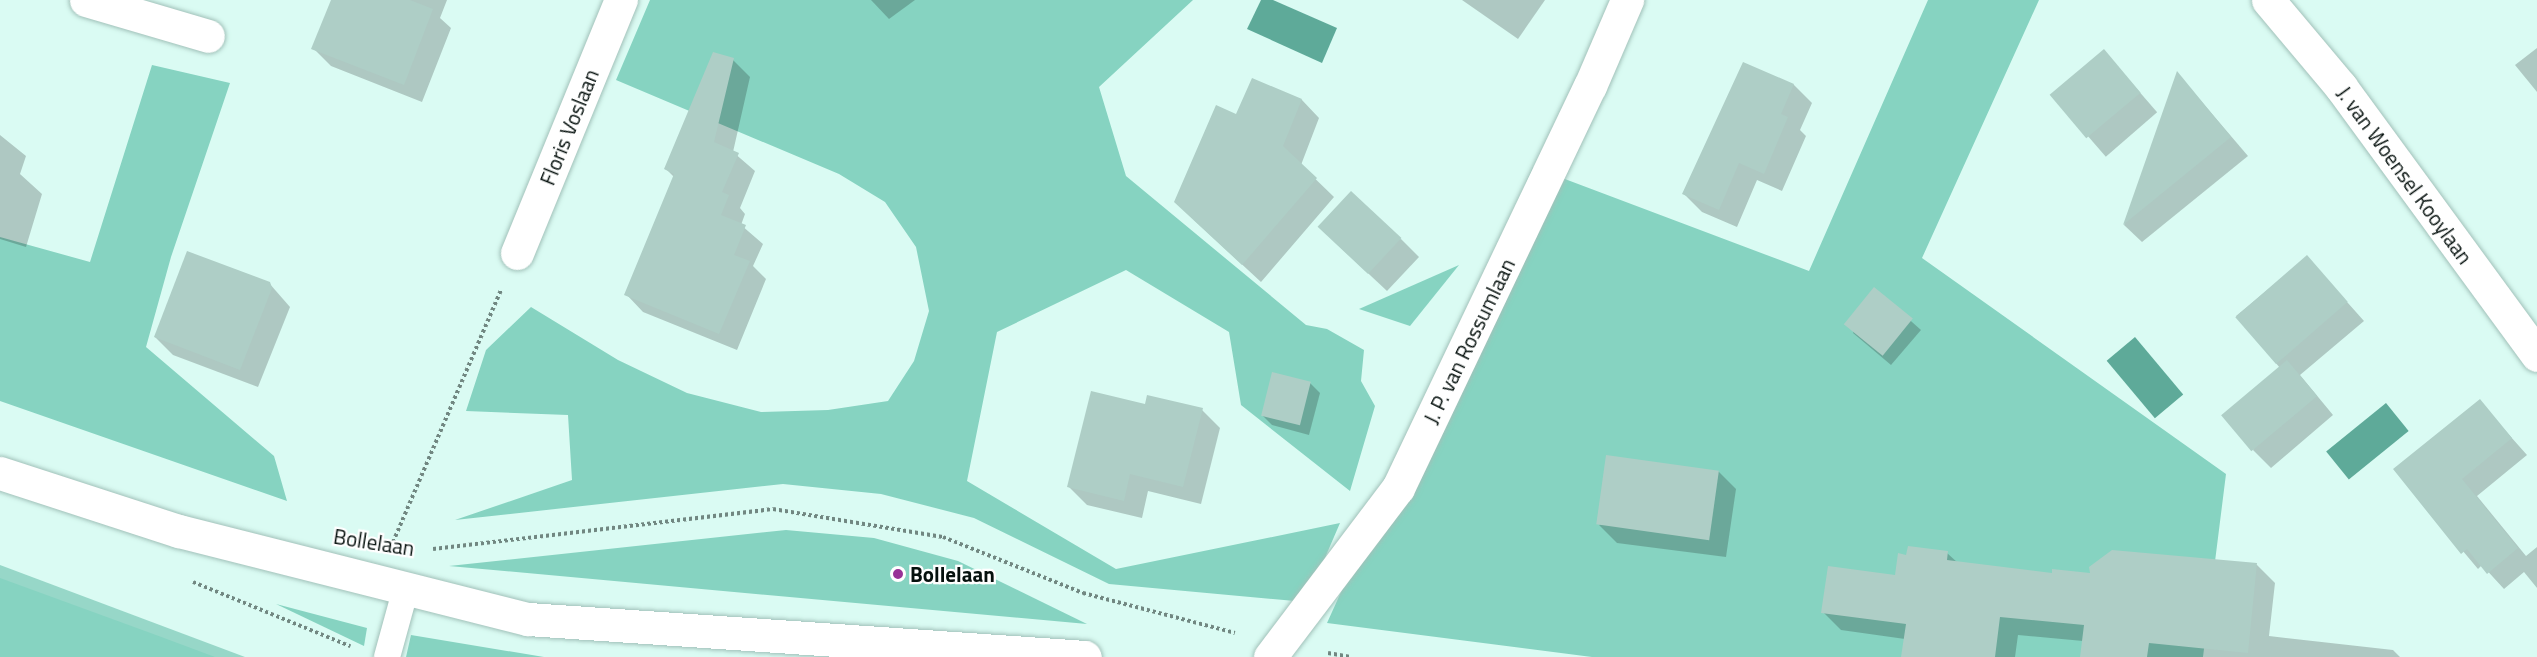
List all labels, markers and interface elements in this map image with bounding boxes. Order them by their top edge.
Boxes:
street label: Floris Voslaan [534,65,604,189]
street label: J. van Woensel Kooylaan [2332,81,2478,269]
street label: J. P. van Rossumlaan [1418,254,1520,428]
street label: Bollelaan [332,523,416,561]
place label: Bollelaan [910,561,995,587]
marker: Bollelaan [891,567,905,581]

